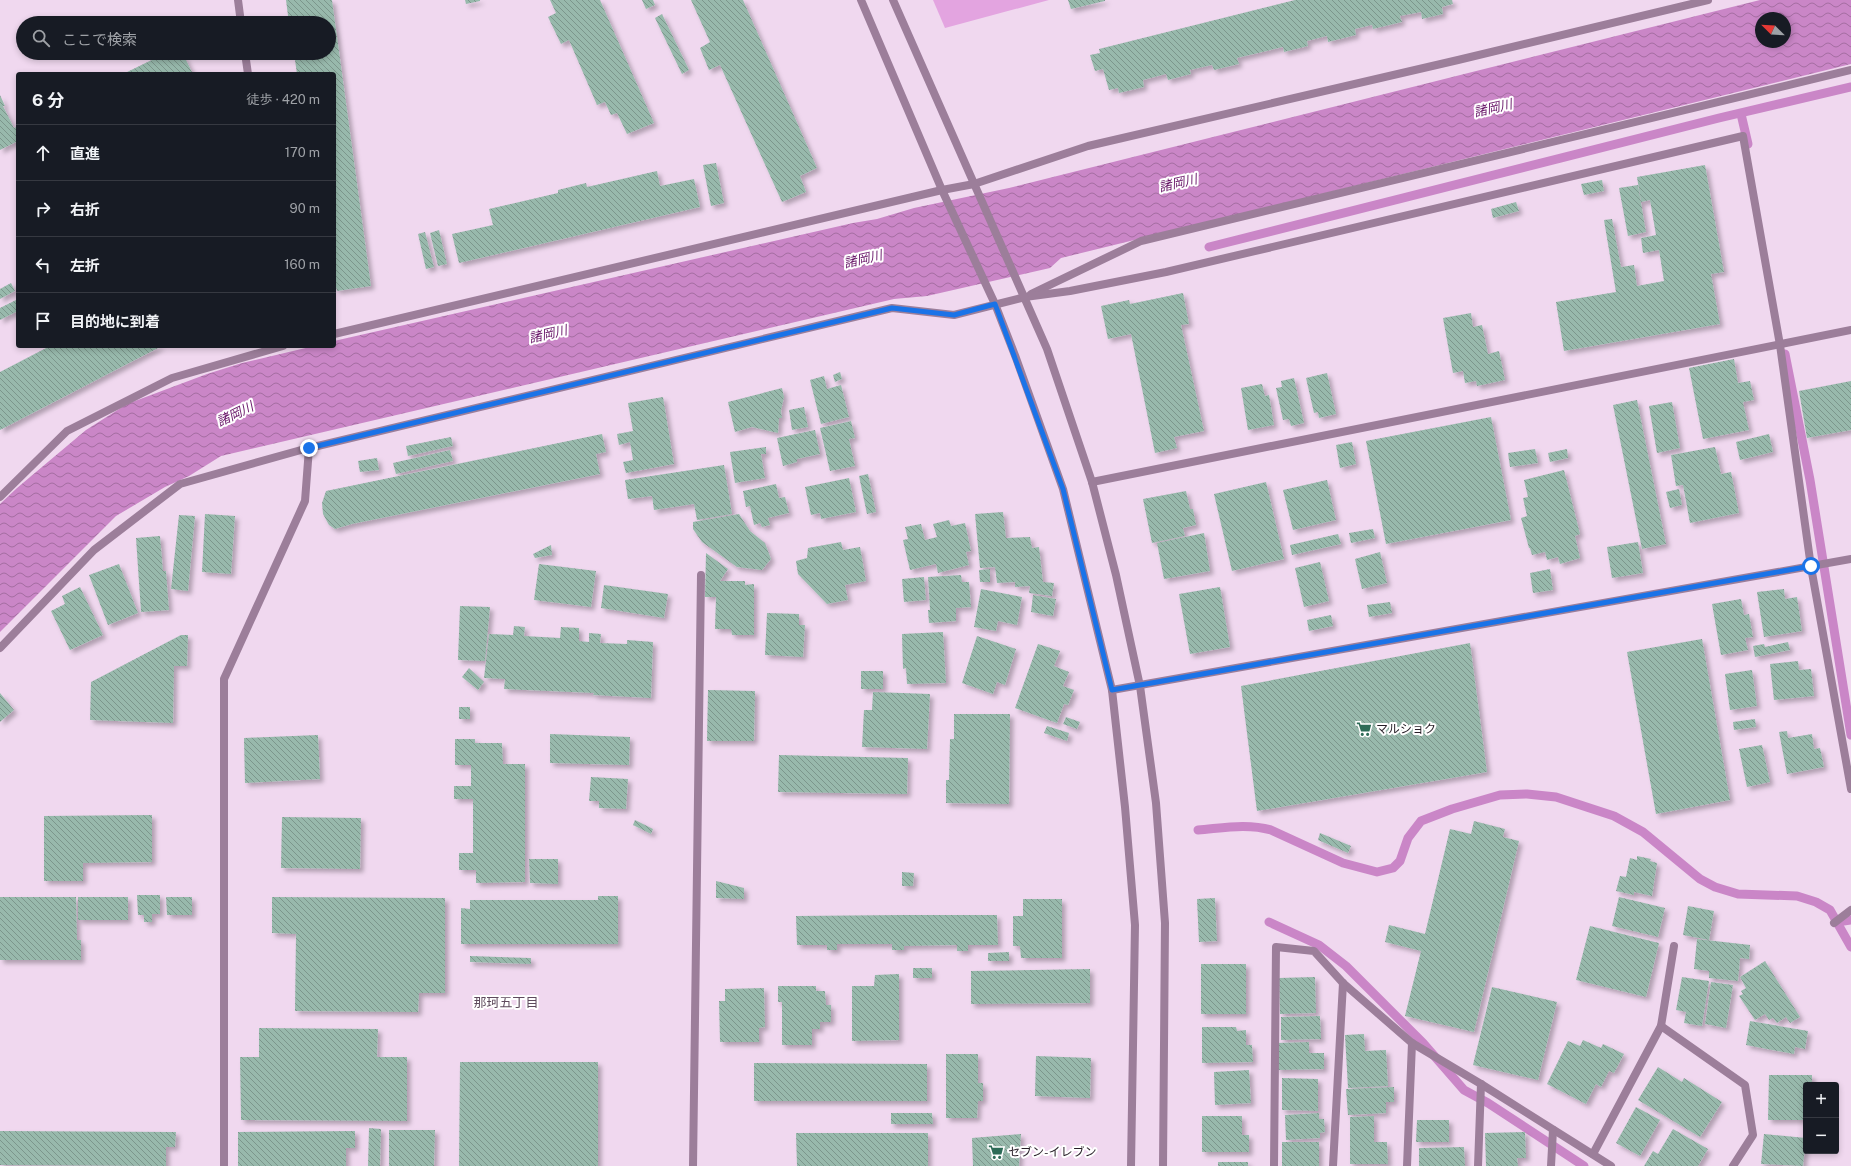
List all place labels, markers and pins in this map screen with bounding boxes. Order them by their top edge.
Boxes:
supermarket icon: マルショク [1355,720,1373,738]
place label: マルショク [1376,722,1436,736]
supermarket icon: セブン-イレブン [987,1143,1005,1161]
place label: セブン-イレブン [1008,1145,1097,1159]

